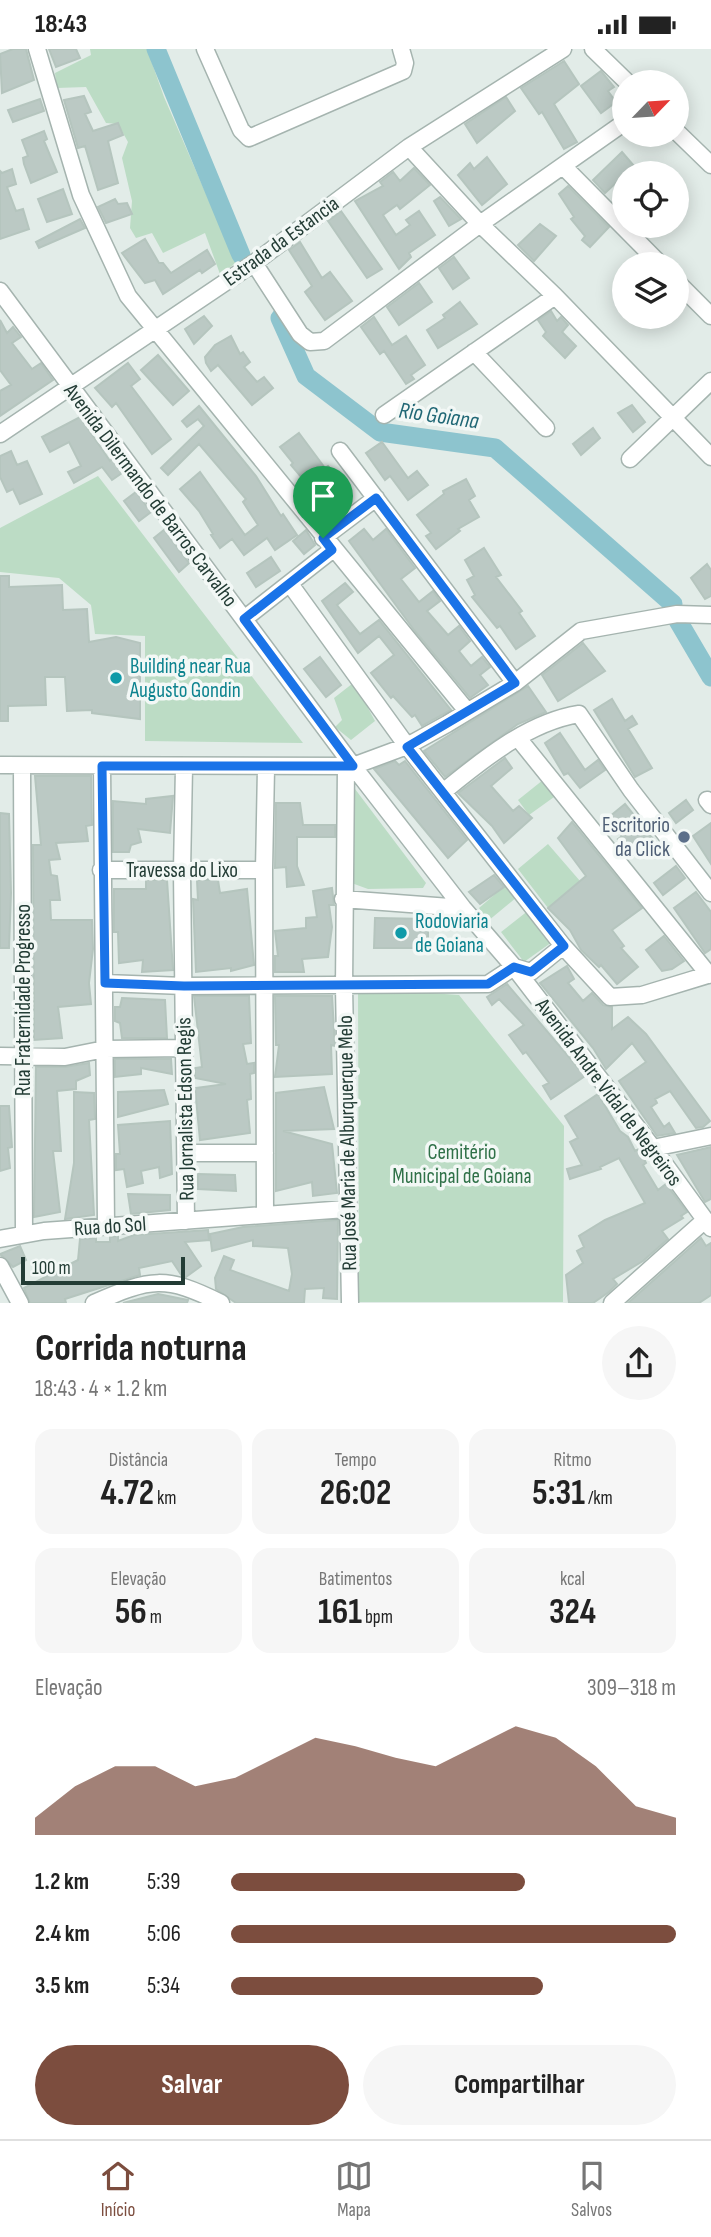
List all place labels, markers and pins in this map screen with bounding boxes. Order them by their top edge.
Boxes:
pin [293,466,353,538]
place label: Building near Rua Augusto Gondin [129,654,251,703]
marker: Building near Rua Augusto Gondin [108,670,124,686]
place label: Escritorio da Click [602,813,670,862]
marker: Escritorio da Click [676,829,692,845]
place label: Rodoviaria de Goiana [415,909,489,958]
marker: Rodoviaria de Goiana [393,925,409,941]

